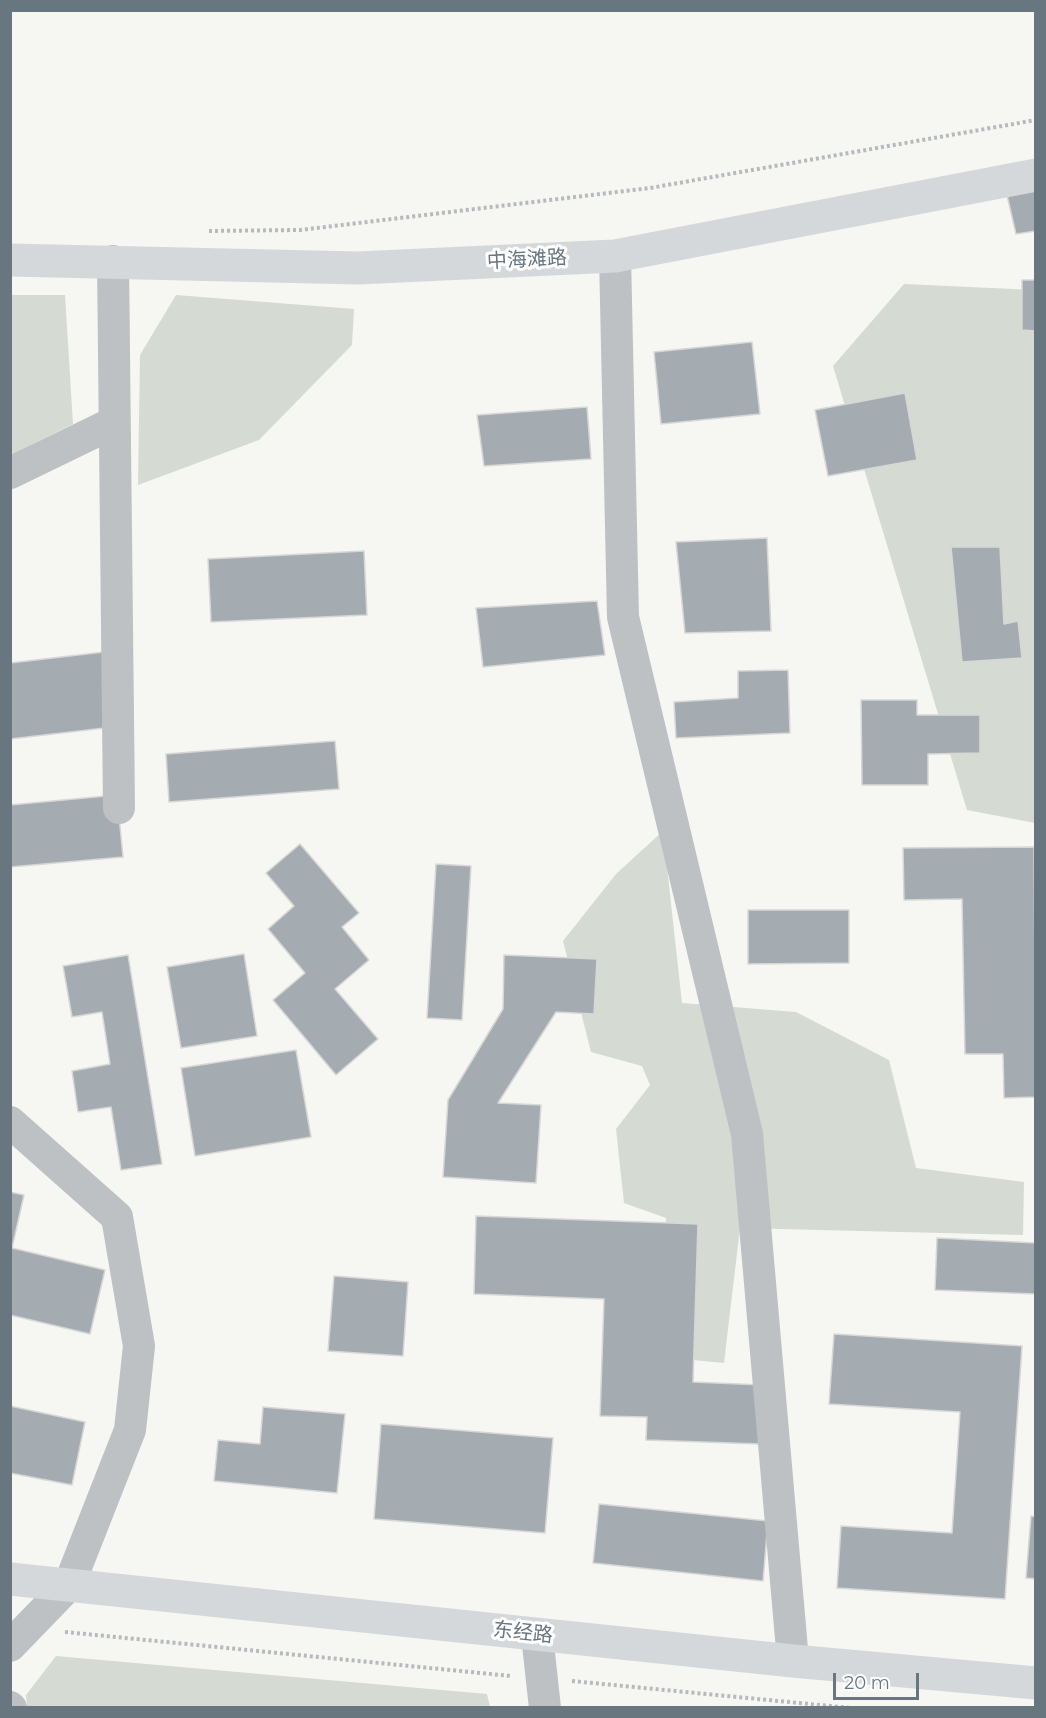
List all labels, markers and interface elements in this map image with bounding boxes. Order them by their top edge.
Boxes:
street label: 中海滩路 [486,246,568,274]
street label: 东经路 [492,1618,554,1648]
scale bar [836,1661,922,1699]
text: 20 m [844,1672,890,1694]

